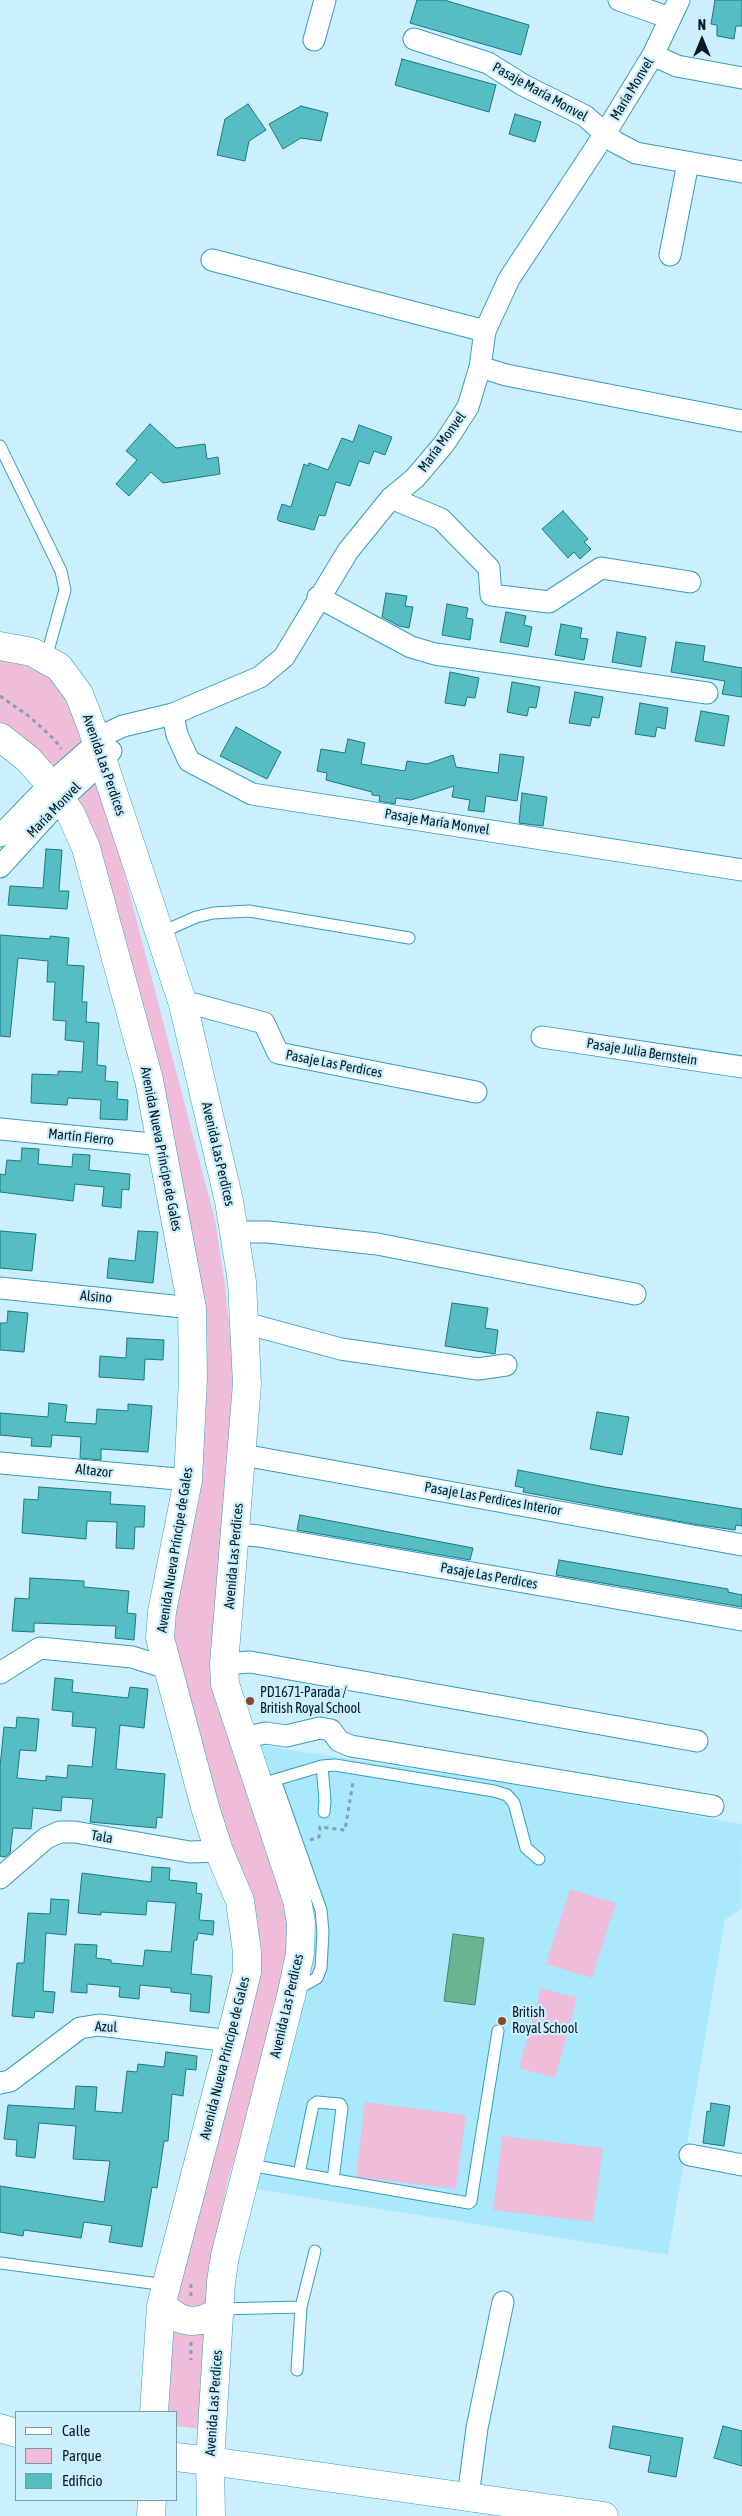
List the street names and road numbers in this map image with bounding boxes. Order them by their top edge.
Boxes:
street label: María Monvel [607,55,657,123]
street label: Pasaje María Monvel [490,59,590,125]
street label: María Monvel [415,409,469,475]
street label: Avenida Las Perdices [79,712,129,818]
street label: María Monvel [24,779,84,841]
street label: Pasaje María Monvel [383,805,491,839]
street label: Pasaje Julia Bernstein [585,1035,699,1069]
street label: Pasaje Las Perdices [284,1046,384,1082]
street label: Avenida Nueva Príncipe de Gales [137,1065,185,1233]
street label: Avenida Las Perdices [198,1100,238,1208]
street label: Martín Fierro [47,1125,115,1149]
street label: Alsino [79,1287,113,1307]
street label: Altazor [75,1461,113,1481]
street label: Avenida Nueva Príncipe de Gales [154,1466,196,1634]
street label: Pasaje Las Perdices Interior [423,1479,563,1519]
street label: Avenida Las Perdices [221,1502,247,1610]
street label: Pasaje Las Perdices [439,1559,539,1593]
street label: Tala [90,1827,114,1847]
street label: Avenida Las Perdices [267,1952,307,2060]
street label: Avenida Nueva Príncipe de Gales [197,1975,253,2141]
street label: Azul [95,2018,117,2036]
street label: Avenida Las Perdices [202,2349,226,2457]

